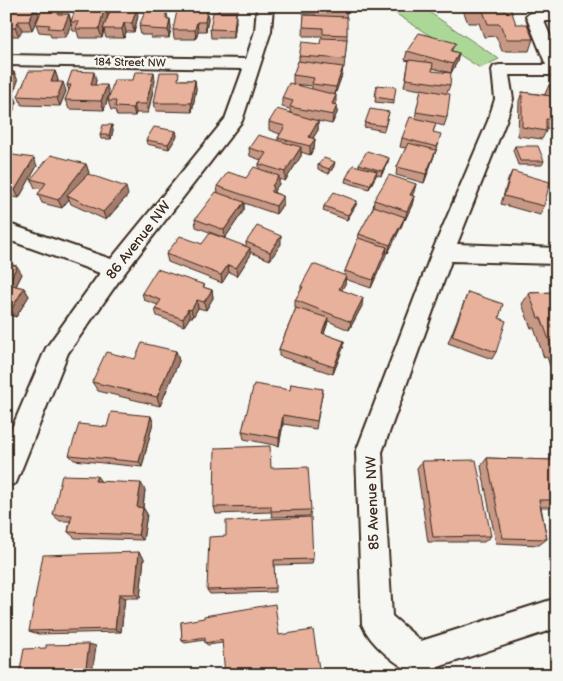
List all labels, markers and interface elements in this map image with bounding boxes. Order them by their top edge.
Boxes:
street label: 184 Street NW [94,55,166,70]
street label: 86 Avenue NW [103,198,174,283]
street label: 85 Avenue NW [362,455,383,550]

